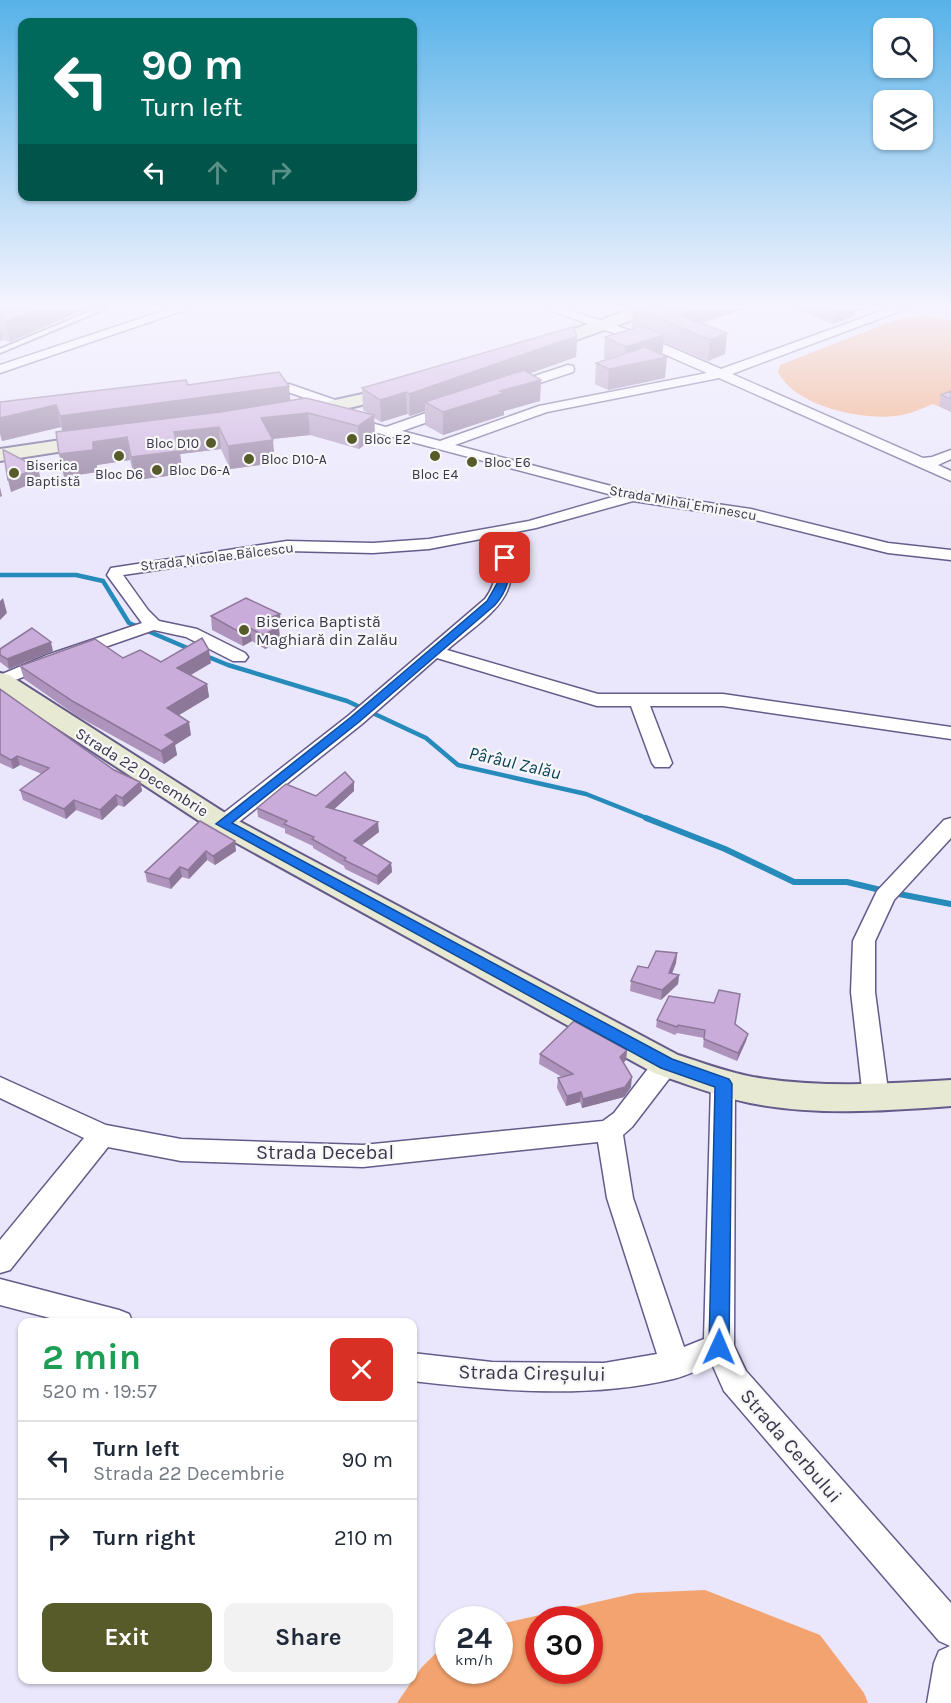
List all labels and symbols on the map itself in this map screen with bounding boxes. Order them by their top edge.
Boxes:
place label: Bloc E2 [364,431,411,448]
marker: Bloc E2 [345,432,359,446]
place label: Bloc D10 [146,435,199,452]
marker: Bloc D10 [204,436,218,450]
marker: Bloc D6 [112,449,126,463]
marker: Bloc E4 [428,449,442,463]
place label: Bloc D10-A [261,451,327,468]
marker: Bloc D10-A [242,452,256,466]
place label: Bloc E6 [484,454,531,471]
marker: Bloc E6 [465,455,479,469]
place label: Biserica Baptistă [26,457,80,490]
place label: Bloc D6-A [169,462,230,479]
marker: Bloc D6-A [150,463,164,477]
marker: Biserica Baptistă [7,466,21,480]
place label: Bloc D6 [95,466,143,483]
place label: Bloc E4 [412,466,458,483]
street label: Strada Mihai Eminescu [608,482,758,524]
pin [479,532,530,583]
street label: Strada Nicolae Bălcescu [139,539,295,575]
place label: Biserica Baptistă Maghiară din Zalău [256,612,398,649]
marker: Biserica Baptistă Maghiară din Zalău [237,623,251,637]
street label: Strada 22 Decembrie [72,723,212,821]
water label: Pârâul Zalău [467,742,563,784]
street label: Strada Decebal [256,1141,394,1164]
position arrow [687,1315,751,1379]
street label: Strada Cireșului [458,1360,606,1386]
street label: Strada Cerbului [735,1385,847,1507]
speed limit sign: 30 [525,1606,603,1684]

